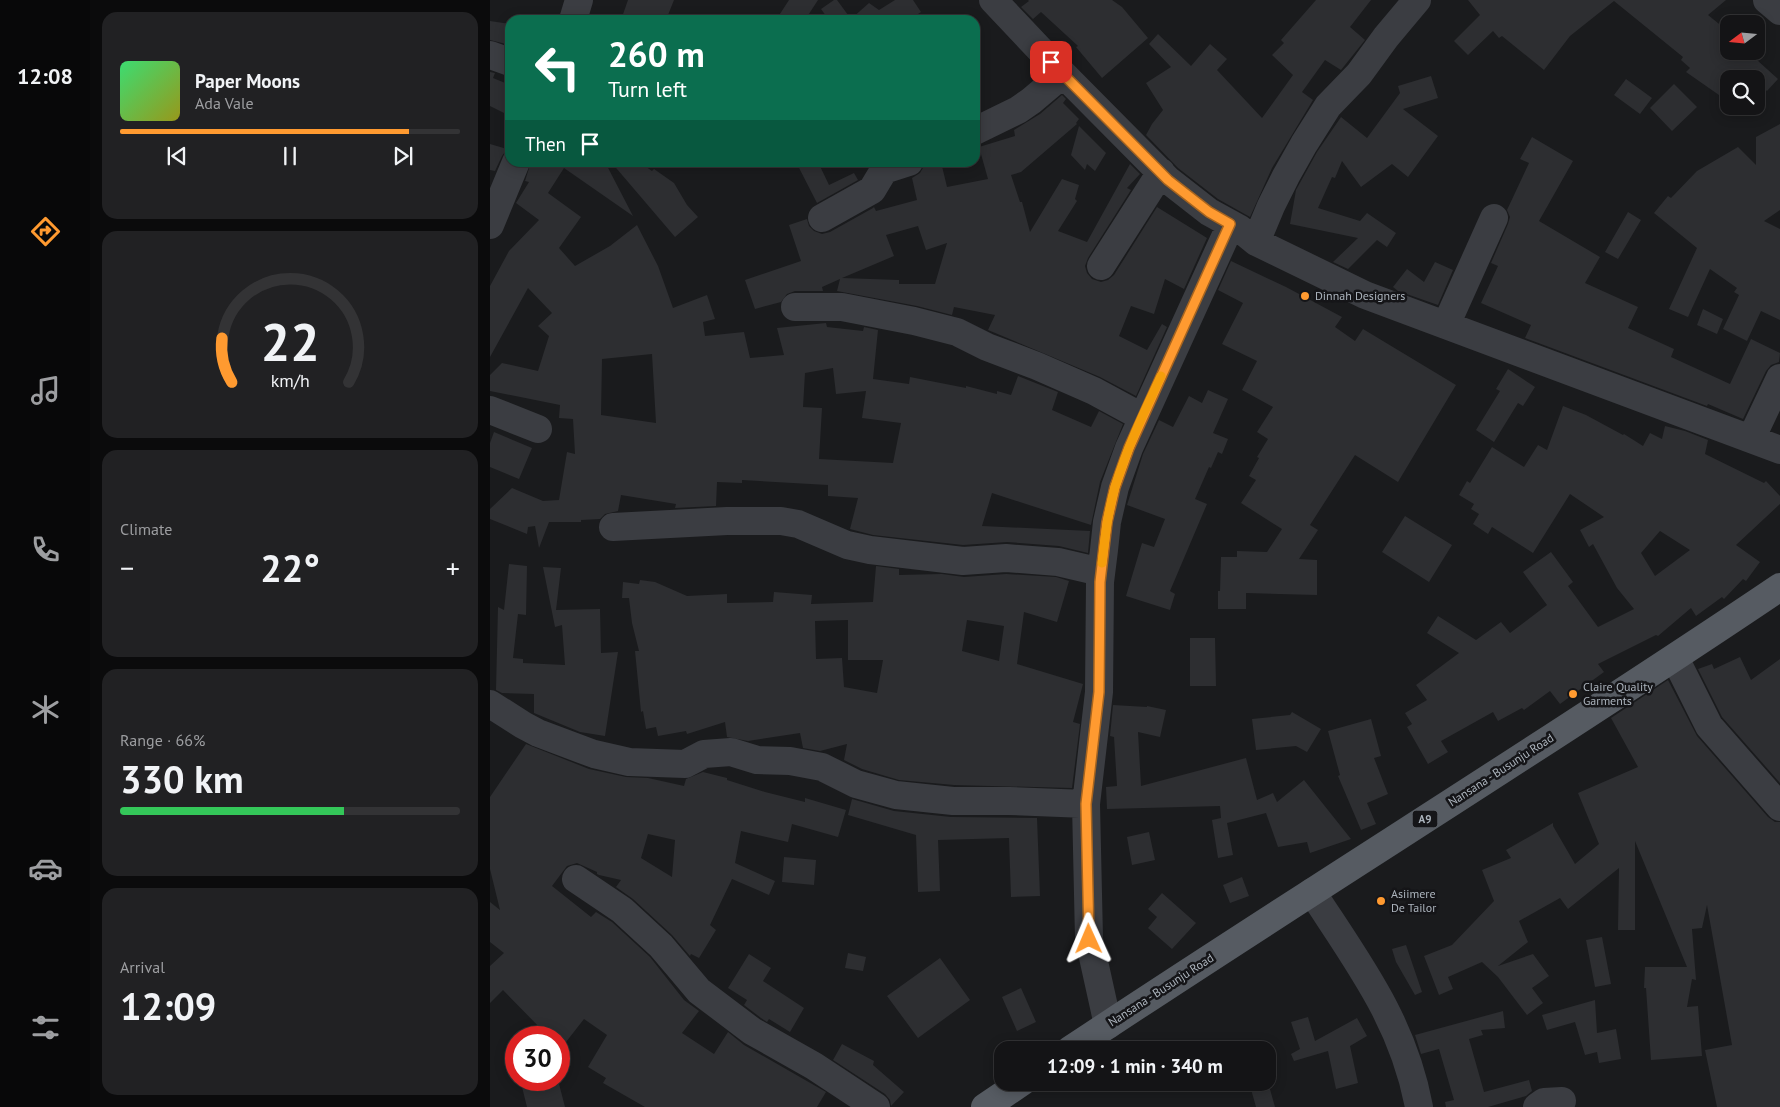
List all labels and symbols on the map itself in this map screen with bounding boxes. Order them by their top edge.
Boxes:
north arrow [1720,15,1765,60]
pin [1030,41,1072,83]
place label: Dinnah Designers [1315,288,1405,303]
marker: Dinnah Designers [1299,290,1311,302]
place label: Claire Quality Garments [1583,679,1653,708]
marker: Claire Quality Garments [1567,688,1579,700]
street label: Nansana - Busunju Road [1445,730,1556,809]
road number: A9 [1412,811,1438,828]
place label: Asiimere De Tailor [1391,886,1436,915]
marker: Asiimere De Tailor [1375,895,1387,907]
position arrow [1062,912,1114,964]
street label: Nansana - Busunju Road [1105,950,1216,1029]
speed limit sign: 30 [505,1026,570,1091]

